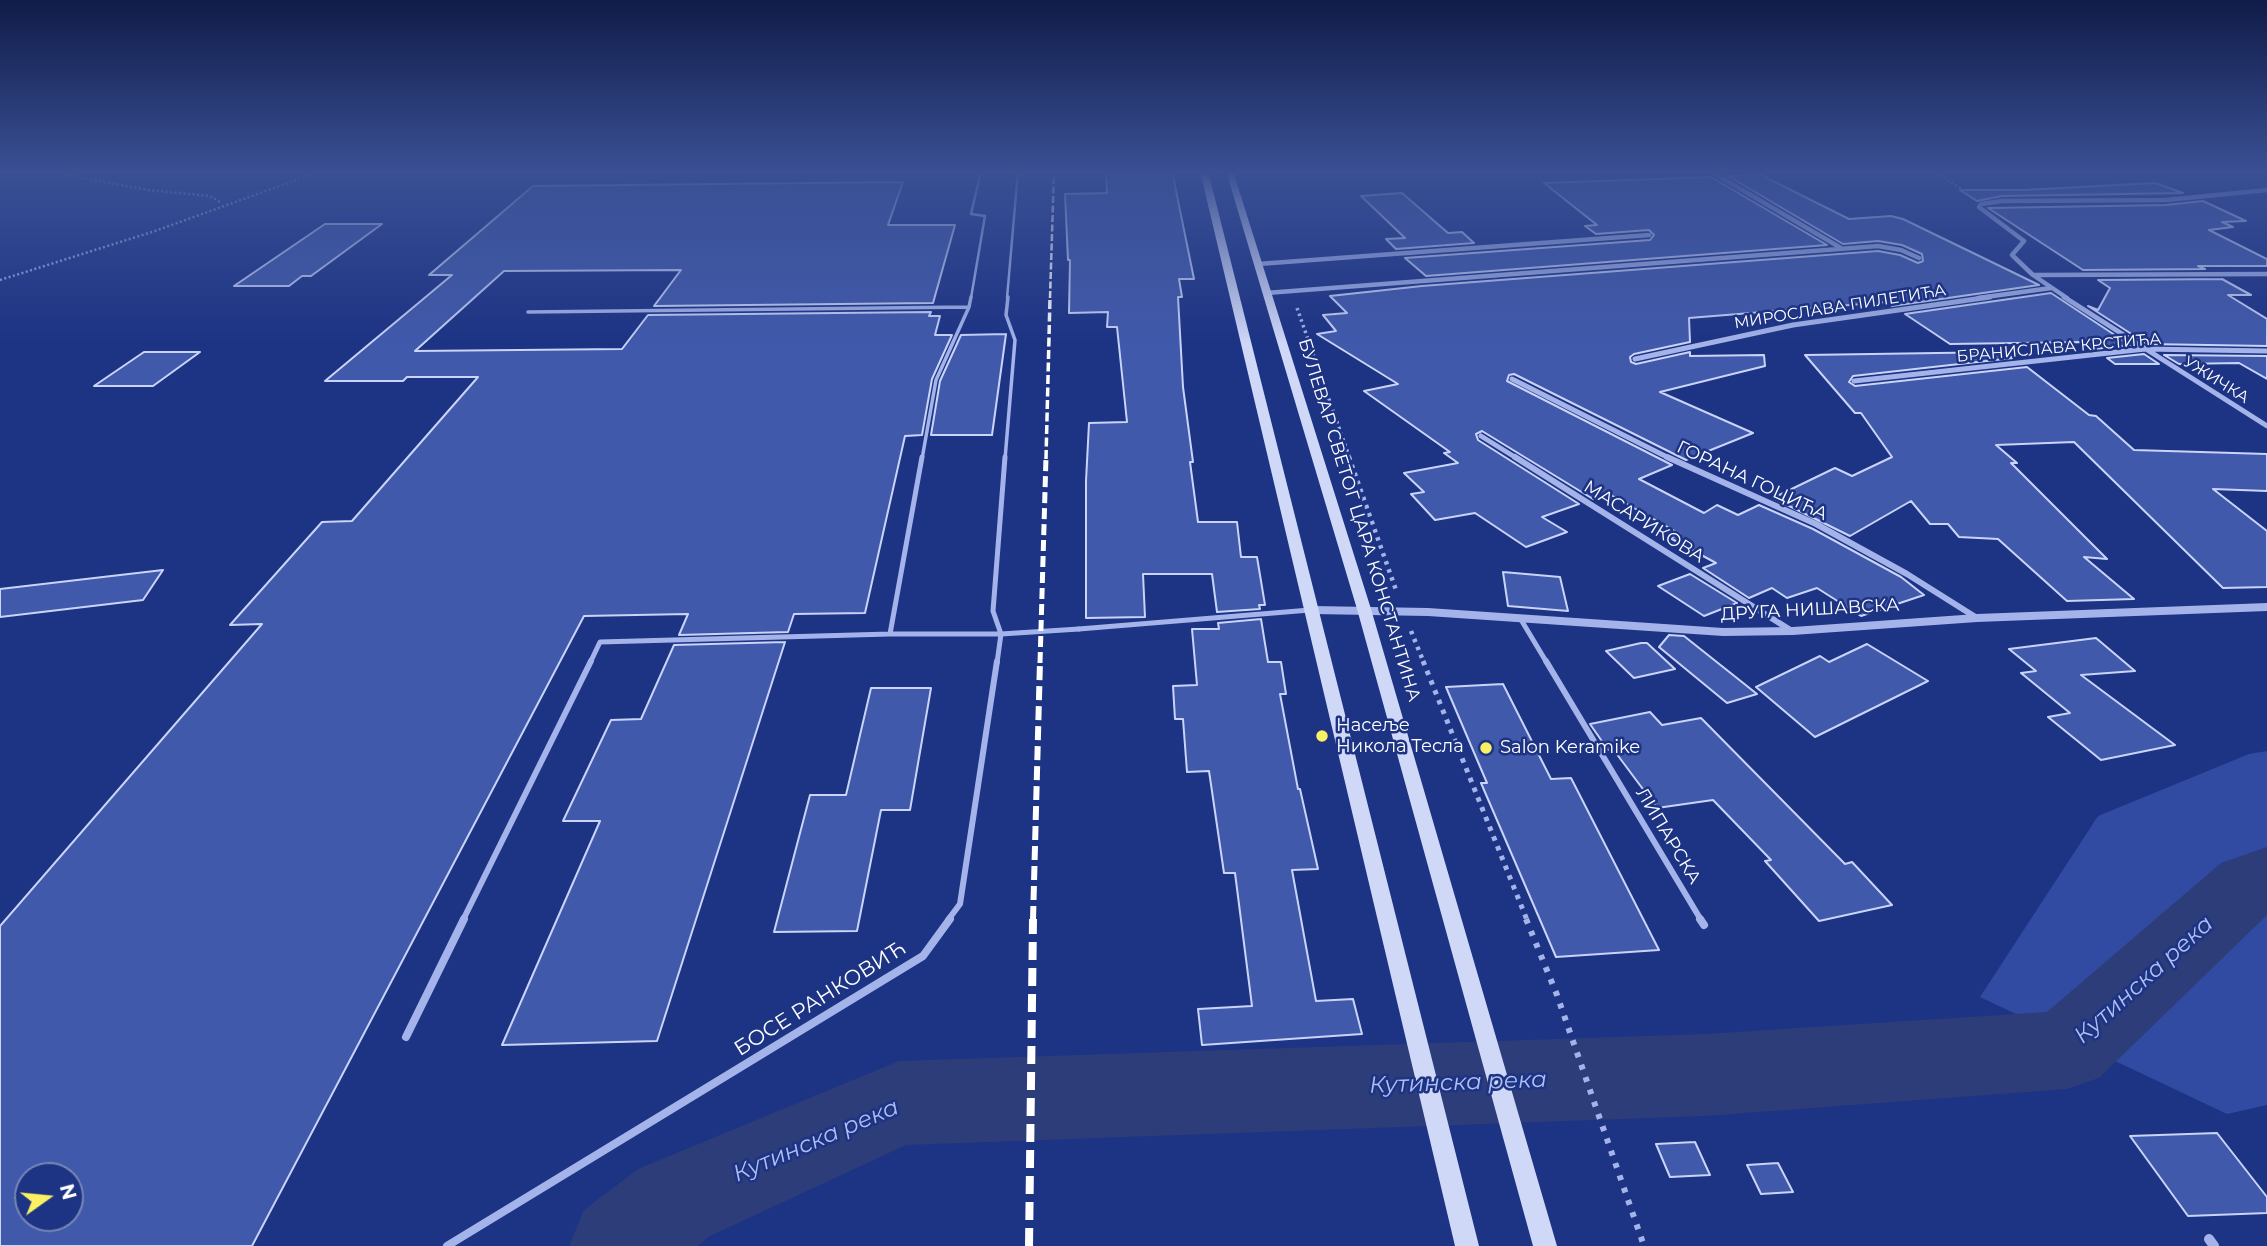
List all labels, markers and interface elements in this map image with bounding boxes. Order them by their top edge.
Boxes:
street label: МИРОСЛАВА ПИЛЕТИЋА [1733,281,1947,333]
street label: БРАНИСЛАВА КРСТИЋА [1956,329,2162,367]
street label: БУЛЕВАР СВЕТОГ ЦАРА КОНСТАНТИНА [1293,336,1425,704]
street label: УЖИЧКА [2180,352,2252,408]
street label: ГОРАНА ГОЦИЋА [1673,437,1831,525]
street label: МАСАРИКОВА [1580,476,1708,568]
street label: ДРУГА НИШАВСКА [1720,595,1900,625]
place label: Насеље Никола Тесла [1336,715,1464,758]
marker: Насеље Никола Тесла [1314,728,1330,744]
place label: Salon Keramike [1500,737,1640,759]
marker: Salon Keramike [1478,740,1494,756]
street label: ЛИПАРСКА [1631,784,1705,888]
water label: Кутинска река [2069,910,2219,1050]
street label: БОСЕ РАНКОВИЋ [730,936,910,1062]
water label: Кутинска река [1369,1066,1547,1100]
water label: Кутинска река [729,1094,903,1188]
north arrow [14,1162,84,1232]
text: N [55,1182,81,1202]

